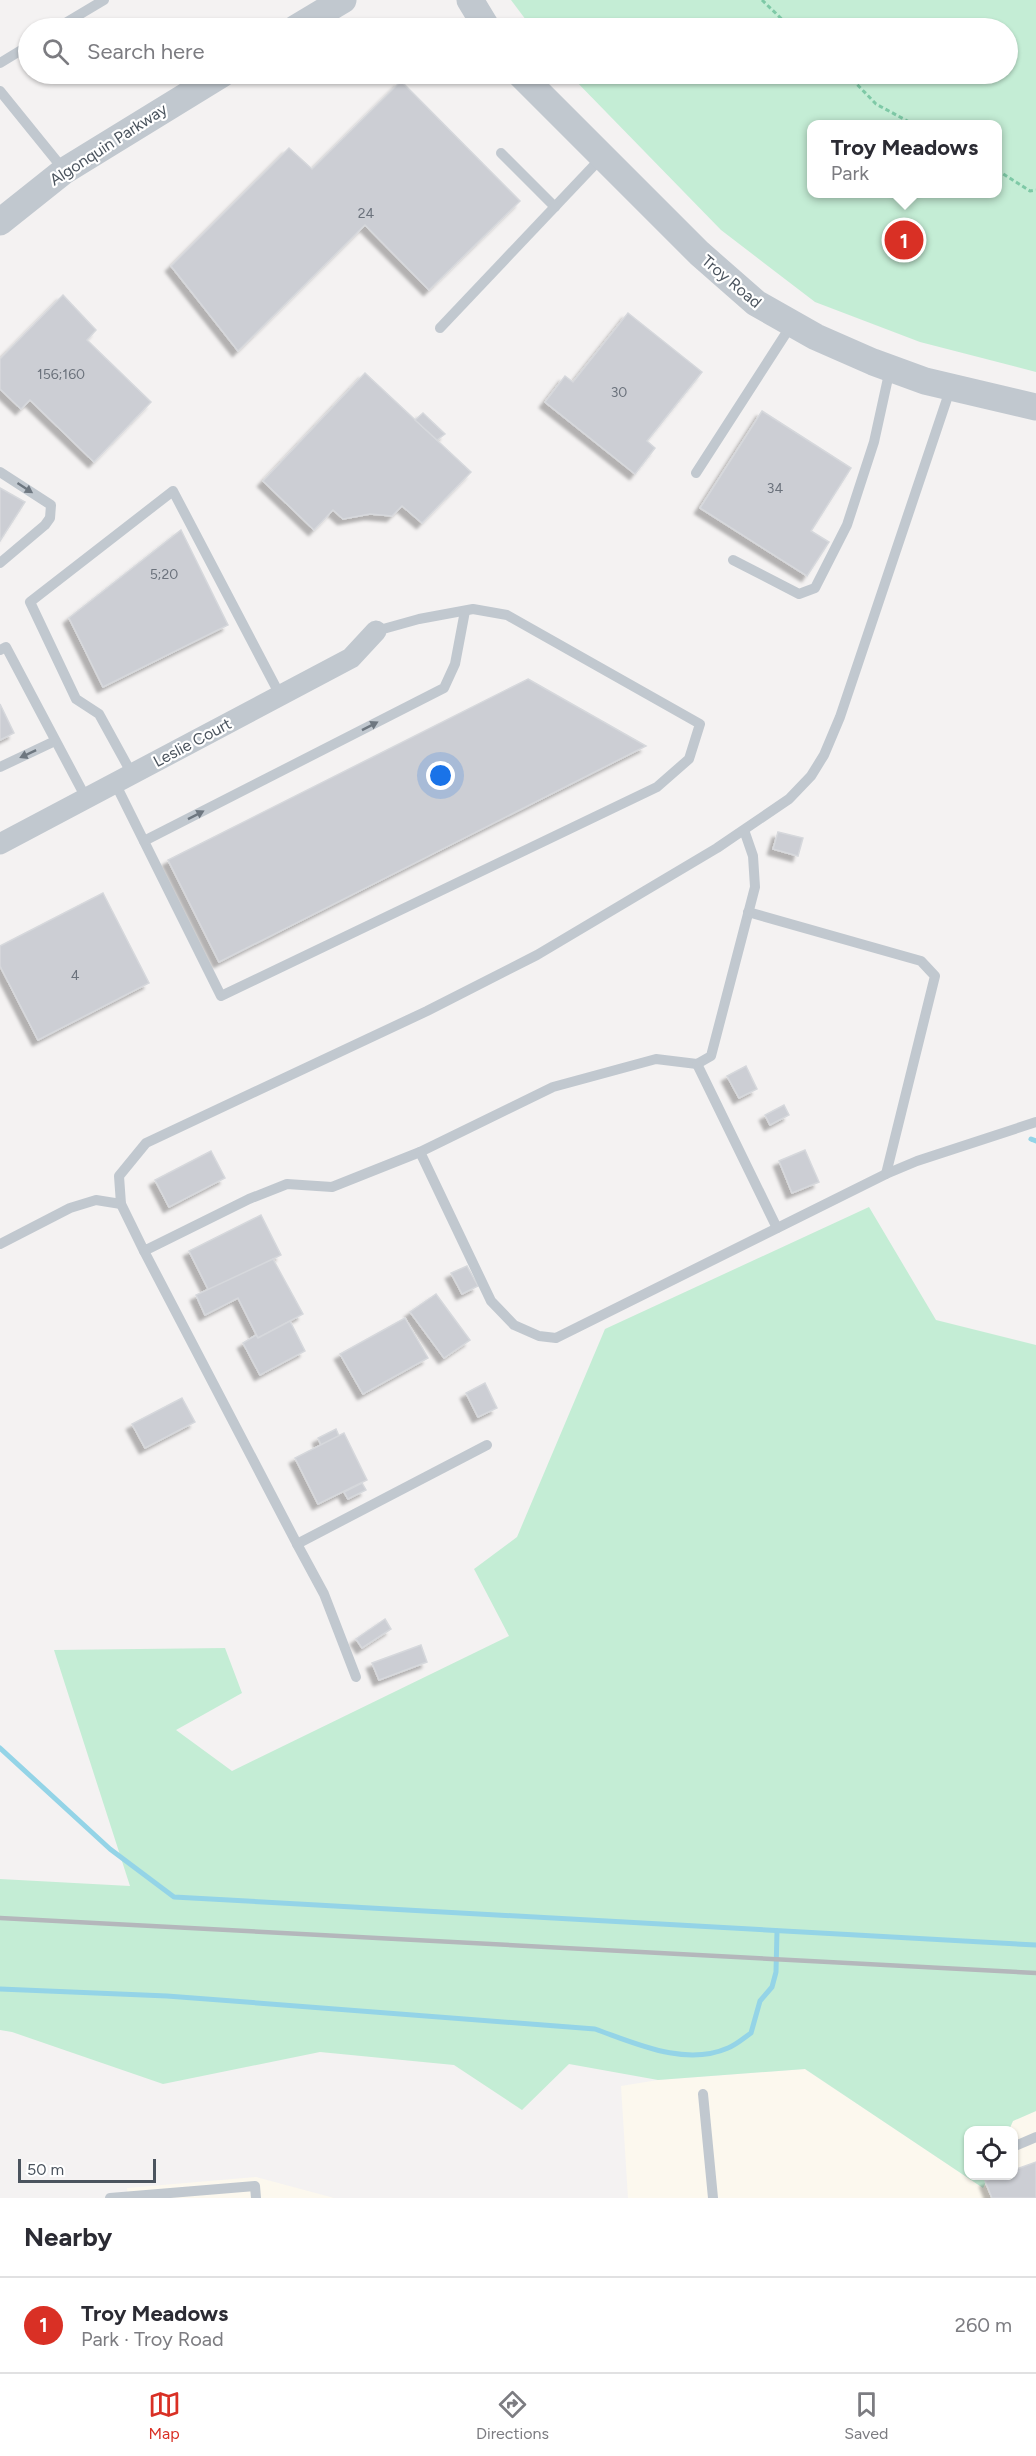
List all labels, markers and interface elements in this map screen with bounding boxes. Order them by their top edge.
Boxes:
search box [18,18,1018,84]
icon: search [39,35,72,68]
text: Search here [87,38,205,65]
street label: Algonquin Parkway [46,99,171,189]
popup [807,120,1002,198]
text: Troy Meadows [831,134,978,161]
text: Park [831,161,869,185]
house number: 24 [358,205,375,222]
pin: 1 [884,218,924,262]
street label: Troy Road [698,251,765,312]
house number: 156;160 [37,366,85,383]
house number: 30 [611,384,627,401]
house number: 34 [767,480,783,497]
one-way arrow [17,483,34,494]
house number: 5;20 [150,566,178,583]
street label: Leslie Court [150,714,235,771]
one-way arrow [361,721,378,731]
one-way arrow [18,749,36,759]
your location [426,761,455,790]
one-way arrow [187,810,204,819]
house number: 4 [71,967,80,984]
map controls [964,2126,1018,2180]
button: locate [964,2126,1018,2180]
scale bar [18,2156,156,2184]
text: 50 m [27,2160,64,2179]
text: Nearby [24,2221,112,2253]
text: Troy Meadows [81,2300,228,2327]
text: 1 [39,2313,48,2337]
text: 260 m [955,2313,1012,2337]
text: Park · Troy Road [81,2327,224,2351]
tab: Map [148,2388,181,2443]
tab: Directions [476,2388,549,2443]
tab: Saved [844,2388,888,2443]

